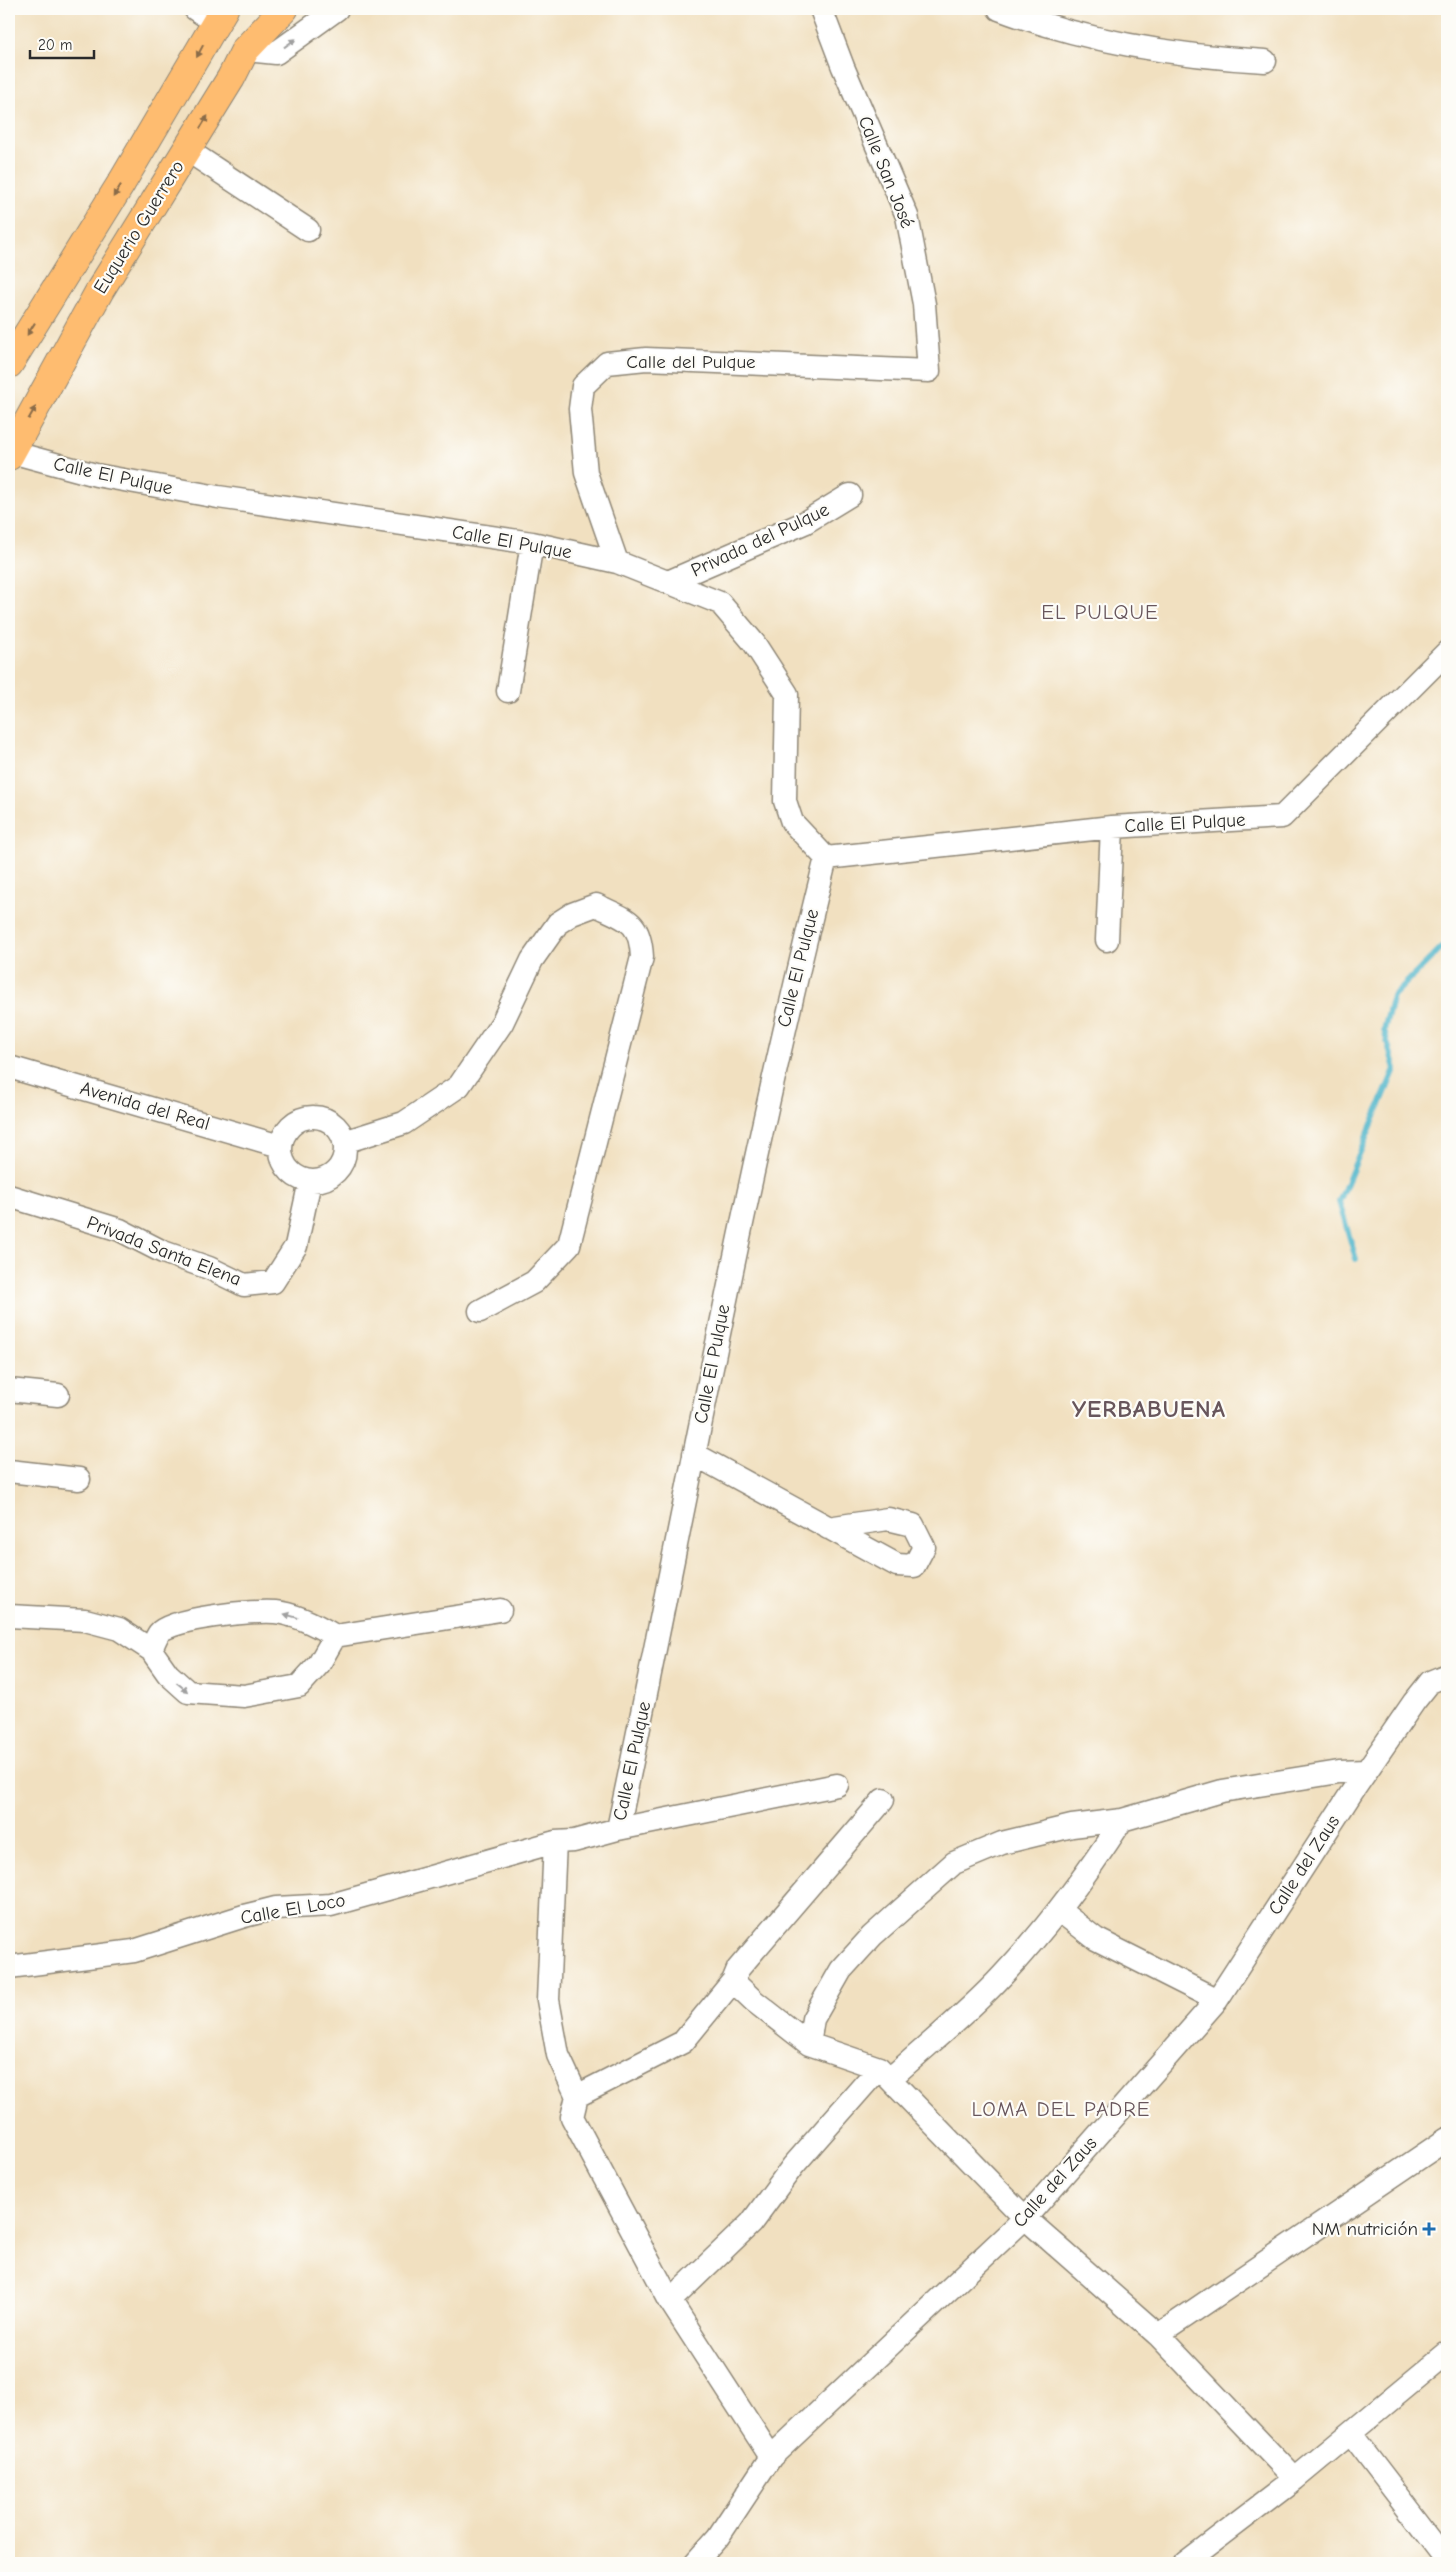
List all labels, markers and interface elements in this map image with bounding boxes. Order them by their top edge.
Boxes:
scale bar [30,28,94,60]
text: 20 m [38,36,72,54]
one-way arrow [283,38,297,48]
one-way arrow [196,44,204,58]
street label: Calle San José [854,113,918,231]
one-way arrow [199,116,208,129]
street label: Euquerio Guerrero [89,156,189,298]
one-way arrow [112,184,121,197]
one-way arrow [26,322,35,335]
street label: Calle del Pulque [626,351,756,373]
one-way arrow [28,406,37,420]
street label: Calle El Pulque [51,453,175,499]
street label: Privada del Pulque [687,498,833,582]
street label: Calle El Pulque [450,521,574,563]
district label: EL PULQUE [1041,600,1159,624]
street label: Calle El Pulque [1124,809,1246,837]
street label: Calle El Pulque [773,907,823,1029]
street label: Avenida del Real [78,1077,212,1135]
street label: Privada Santa Elena [84,1211,244,1291]
street label: Calle El Pulque [690,1302,734,1426]
district label: YERBABUENA [1072,1395,1226,1423]
one-way arrow [283,1612,298,1620]
one-way arrow [175,1681,188,1692]
street label: Calle El Pulque [609,1699,655,1823]
street label: Calle del Zaus [1264,1811,1344,1919]
street label: Calle El Loco [239,1889,347,1929]
district label: LOMA DEL PADRE [972,2097,1150,2121]
street label: Calle del Zaus [1009,2132,1101,2232]
place label: NM nutrición [1312,2218,1418,2240]
marker: NM nutrición [1422,2222,1436,2236]

